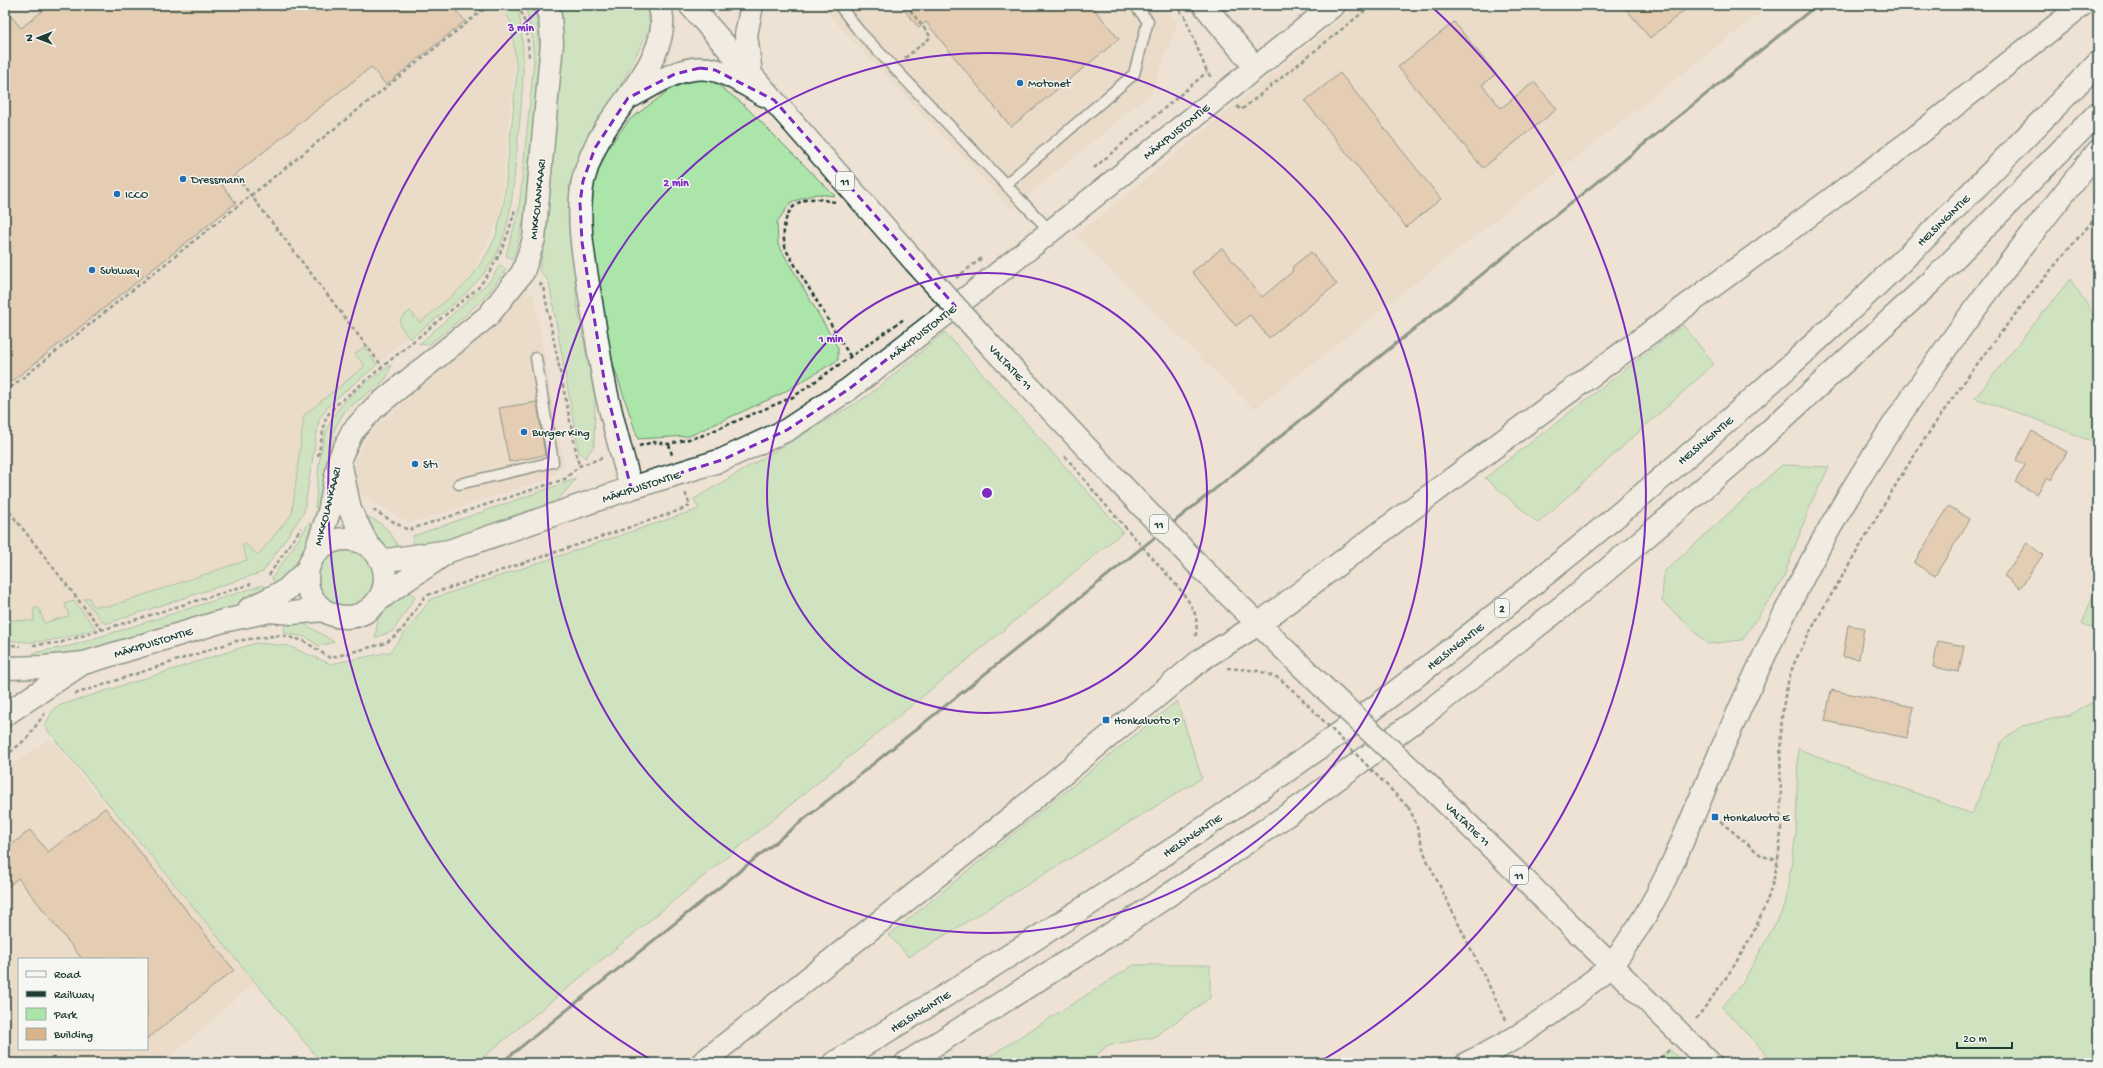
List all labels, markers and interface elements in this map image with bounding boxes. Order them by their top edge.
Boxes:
north arrow [18,18,58,58]
text: 3 min [507,22,534,36]
text: N [24,34,36,42]
marker: Motonet [1015,78,1025,88]
place label: Motonet [1028,78,1072,92]
street label: MÄKIPUISTONTIE [1141,101,1214,164]
street label: MIKKOLANKAARI [528,158,550,240]
road number: 11 [836,172,854,190]
marker: Dressmann [178,174,188,184]
place label: Dressmann [190,174,245,188]
text: 2 min [663,177,689,191]
marker: ICCO [112,189,122,199]
place label: ICCO [125,189,148,203]
street label: HELSINGINTIE [1915,192,1974,250]
marker: Subway [87,265,97,275]
place label: Subway [100,265,139,279]
street label: MÄKIPUISTONTIE [887,303,960,364]
text: 1 min [818,333,844,347]
street label: VALTATIE 11 [984,342,1034,394]
street label: HELSINGINTIE [1676,414,1737,469]
marker: Burger King [519,427,529,437]
place label: Burger King [531,427,590,441]
marker: St1 [410,459,420,469]
place label: St1 [423,459,438,473]
street label: MIKKOLANKAARI [312,465,346,547]
street label: MÄKIPUISTONTIE [601,468,683,507]
centre of rings [980,486,994,500]
road number: 11 [1150,515,1168,533]
road number: 2 [1495,599,1509,617]
street label: HELSINGINTIE [1425,621,1488,674]
street label: MÄKIPUISTONTIE [113,625,195,663]
marker: Honkaluoto P [1101,715,1111,725]
place label: Honkaluoto P [1114,715,1180,729]
street label: VALTATIE 11 [1440,800,1492,850]
street label: HELSINGINTIE [1161,811,1226,862]
marker: Honkaluoto E [1710,812,1720,822]
place label: Honkaluoto E [1723,812,1790,826]
road number: 11 [1510,866,1528,884]
legend [18,958,148,1050]
text: Road [54,969,81,983]
street label: HELSINGINTIE [888,988,954,1037]
text: Railway [54,989,94,1003]
text: Park [53,1009,79,1023]
scale bar [1957,1024,2012,1050]
text: Building [53,1029,93,1043]
text: 20 m [1963,1033,1988,1047]

